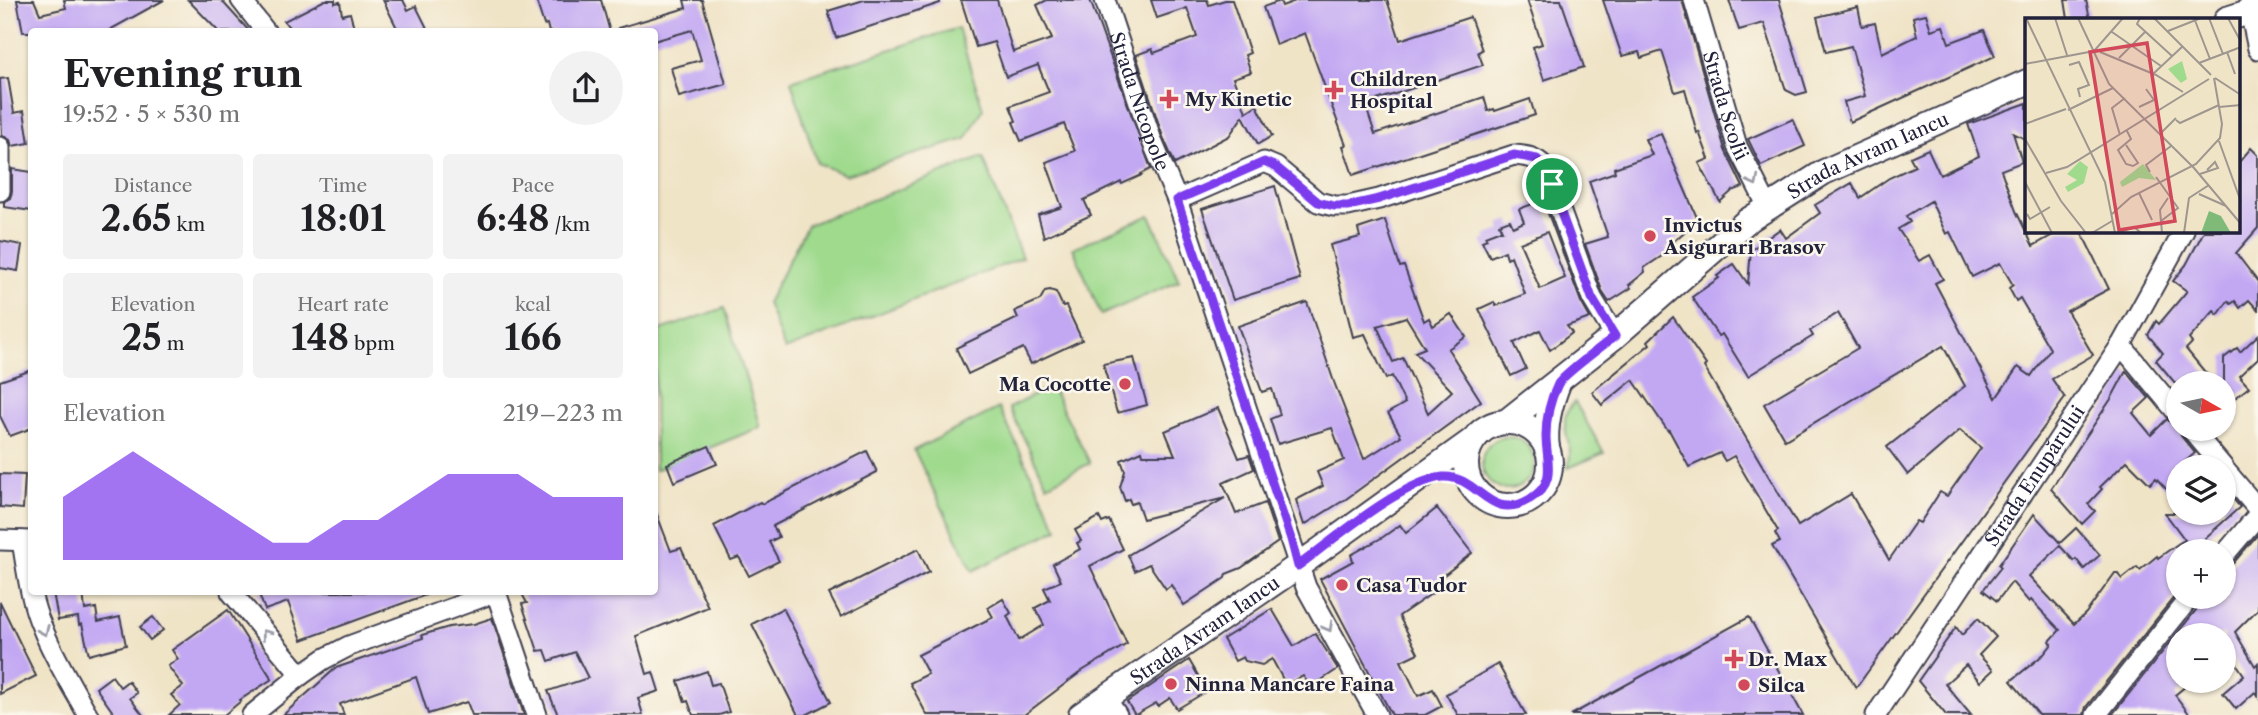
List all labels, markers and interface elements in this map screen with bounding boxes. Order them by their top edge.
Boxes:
inset map [2025,18,2240,233]
street label: Strada Nicopole [1105,29,1175,174]
street label: Strada Școlii [1698,48,1754,164]
text: Evening run [63,50,303,97]
button: share [549,51,623,125]
place label: Children Hospital [1350,68,1438,113]
marker: Children Hospital [1324,80,1344,100]
place label: My Kinetic [1185,88,1292,111]
marker: My Kinetic [1159,89,1179,109]
text: 19:52 · 5 × 530 m [63,100,240,128]
street label: Strada Avram Iancu [1783,107,1952,204]
pin [1522,154,1582,214]
icon: arrive [1533,165,1571,203]
one-way arrow [1746,173,1760,186]
text: Distance [114,174,192,197]
text: Time [319,174,367,197]
text: Pace [512,174,554,197]
text: 2.65 [101,197,171,240]
text: 18:01 [300,197,386,240]
text: 6:48 [476,197,550,240]
text: km [171,213,205,236]
text: /km [550,213,590,236]
place label: Invictus Asigurari Brasov [1663,214,1826,259]
marker: Invictus Asigurari Brasov [1642,228,1658,244]
text: Elevation [111,293,195,316]
text: Heart rate [297,293,389,316]
text: kcal [515,293,551,316]
text: 25 [122,316,162,359]
text: 148 [291,316,349,359]
text: 166 [504,316,562,359]
text: m [162,332,184,355]
text: bpm [349,332,395,355]
north arrow [2166,371,2236,441]
map controls [2166,371,2236,693]
place label: Ma Cocotte [999,373,1111,396]
marker: Ma Cocotte [1117,376,1133,392]
text: Elevation [63,399,166,427]
text: 219–223 m [503,399,623,427]
street label: Strada Enupărului [1980,401,2089,550]
button: layers [2166,455,2236,525]
button: + [2166,539,2236,609]
street label: Strada Avram Iancu [1125,571,1284,689]
place label: Casa Tudor [1356,574,1468,597]
marker: Casa Tudor [1334,577,1350,593]
one-way arrow [1320,619,1333,632]
button: − [2166,623,2236,693]
one-way arrow [36,624,50,636]
one-way arrow [261,629,274,641]
place label: Dr. Max [1748,648,1828,671]
marker: Dr. Max [1726,651,1742,667]
place label: Ninna Mancare Faina [1185,673,1395,696]
place label: Silca [1758,674,1806,697]
marker: Ninna Mancare Faina [1163,676,1179,692]
marker: Silca [1736,677,1752,693]

